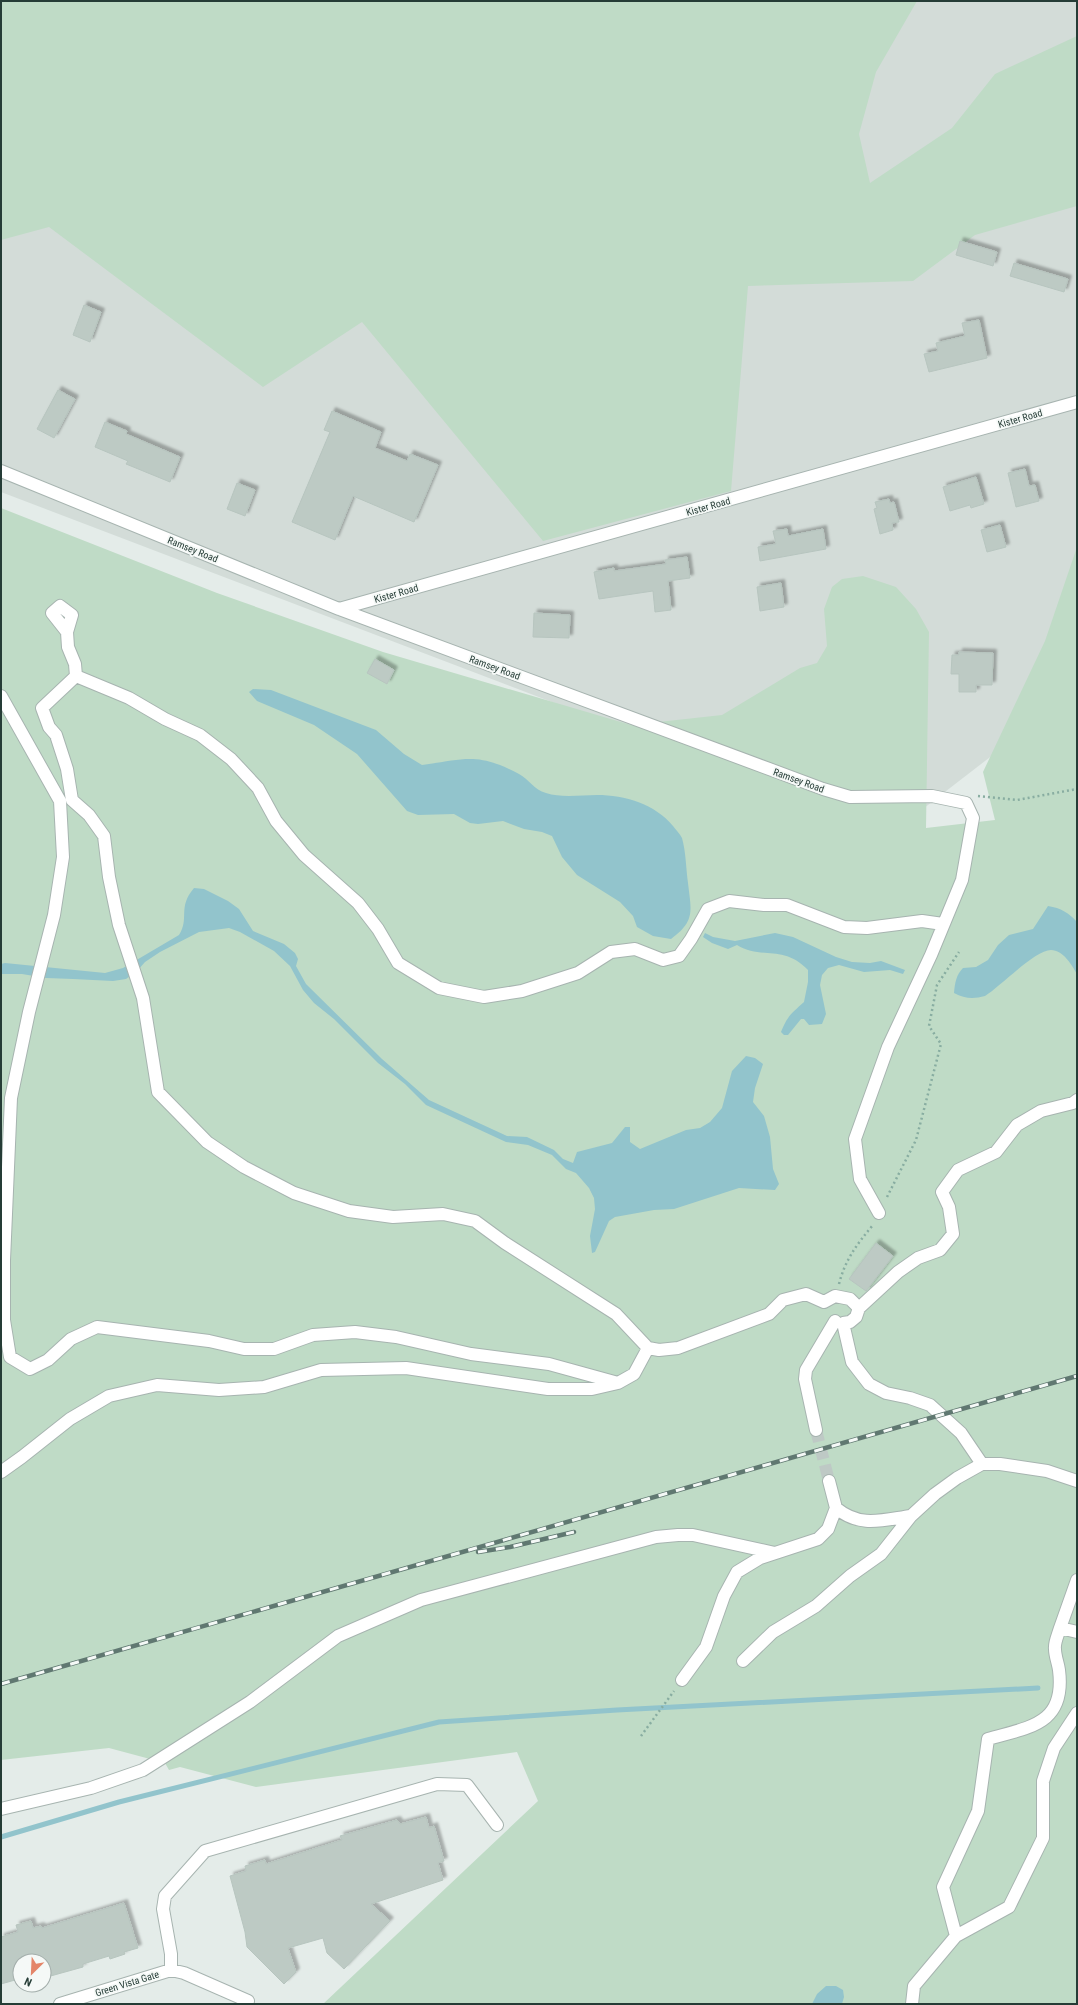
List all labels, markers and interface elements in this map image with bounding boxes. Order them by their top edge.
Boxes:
street label: Kister Road [997,407,1043,430]
street label: Kister Road [685,495,731,518]
street label: Ramsey Road [166,534,220,565]
street label: Kister Road [373,582,419,605]
street label: Ramsey Road [468,653,522,682]
street label: Ramsey Road [772,766,826,795]
north arrow [12,1953,52,1993]
street label: Green Vista Gate [94,1968,161,1998]
text: N [22,1974,34,1989]

